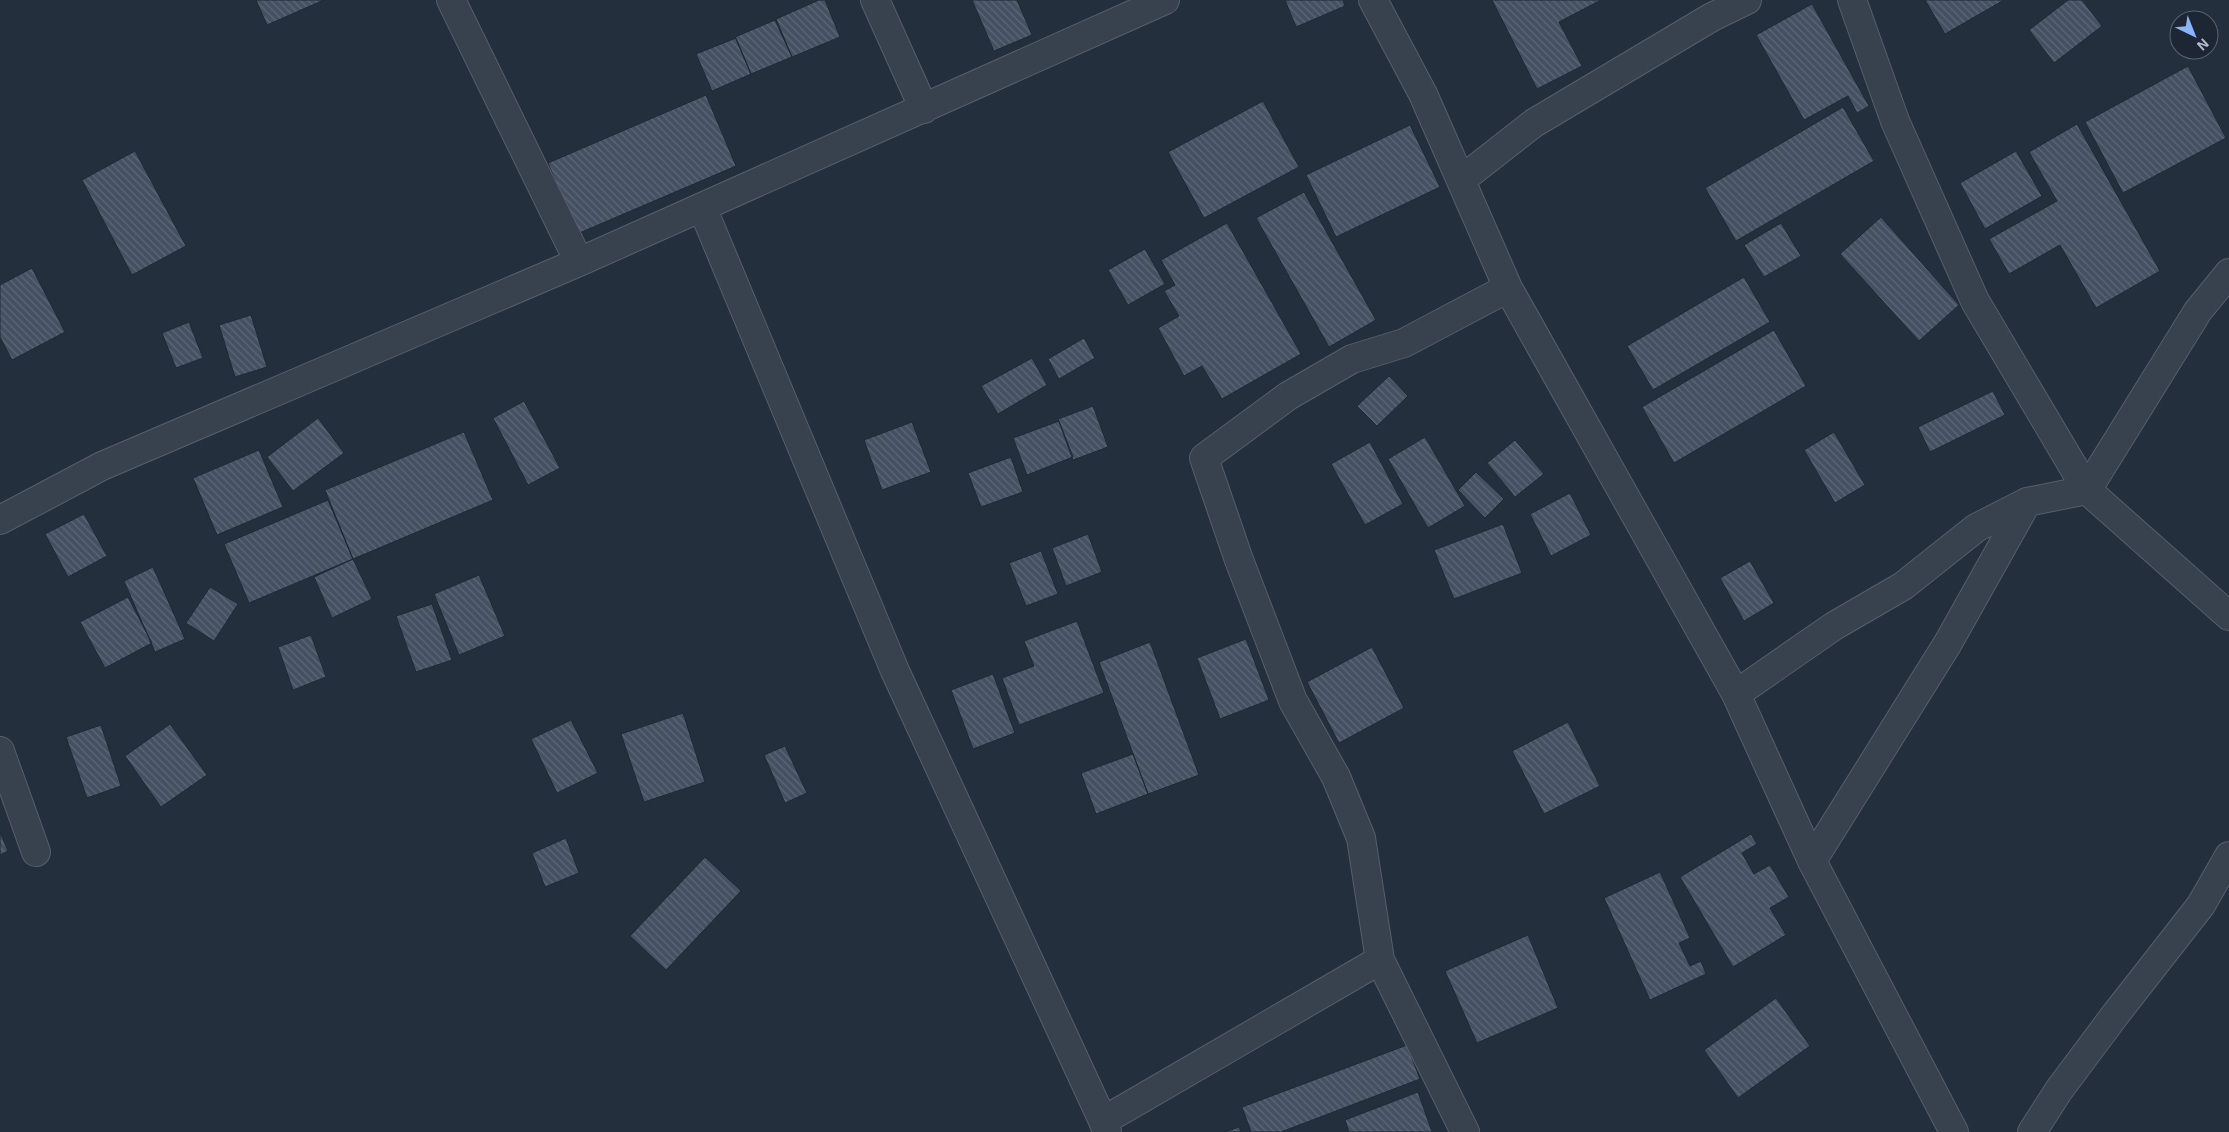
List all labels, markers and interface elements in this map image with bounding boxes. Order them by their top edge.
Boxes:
north arrow [2169,10,2219,60]
text: N [2194,35,2213,55]

